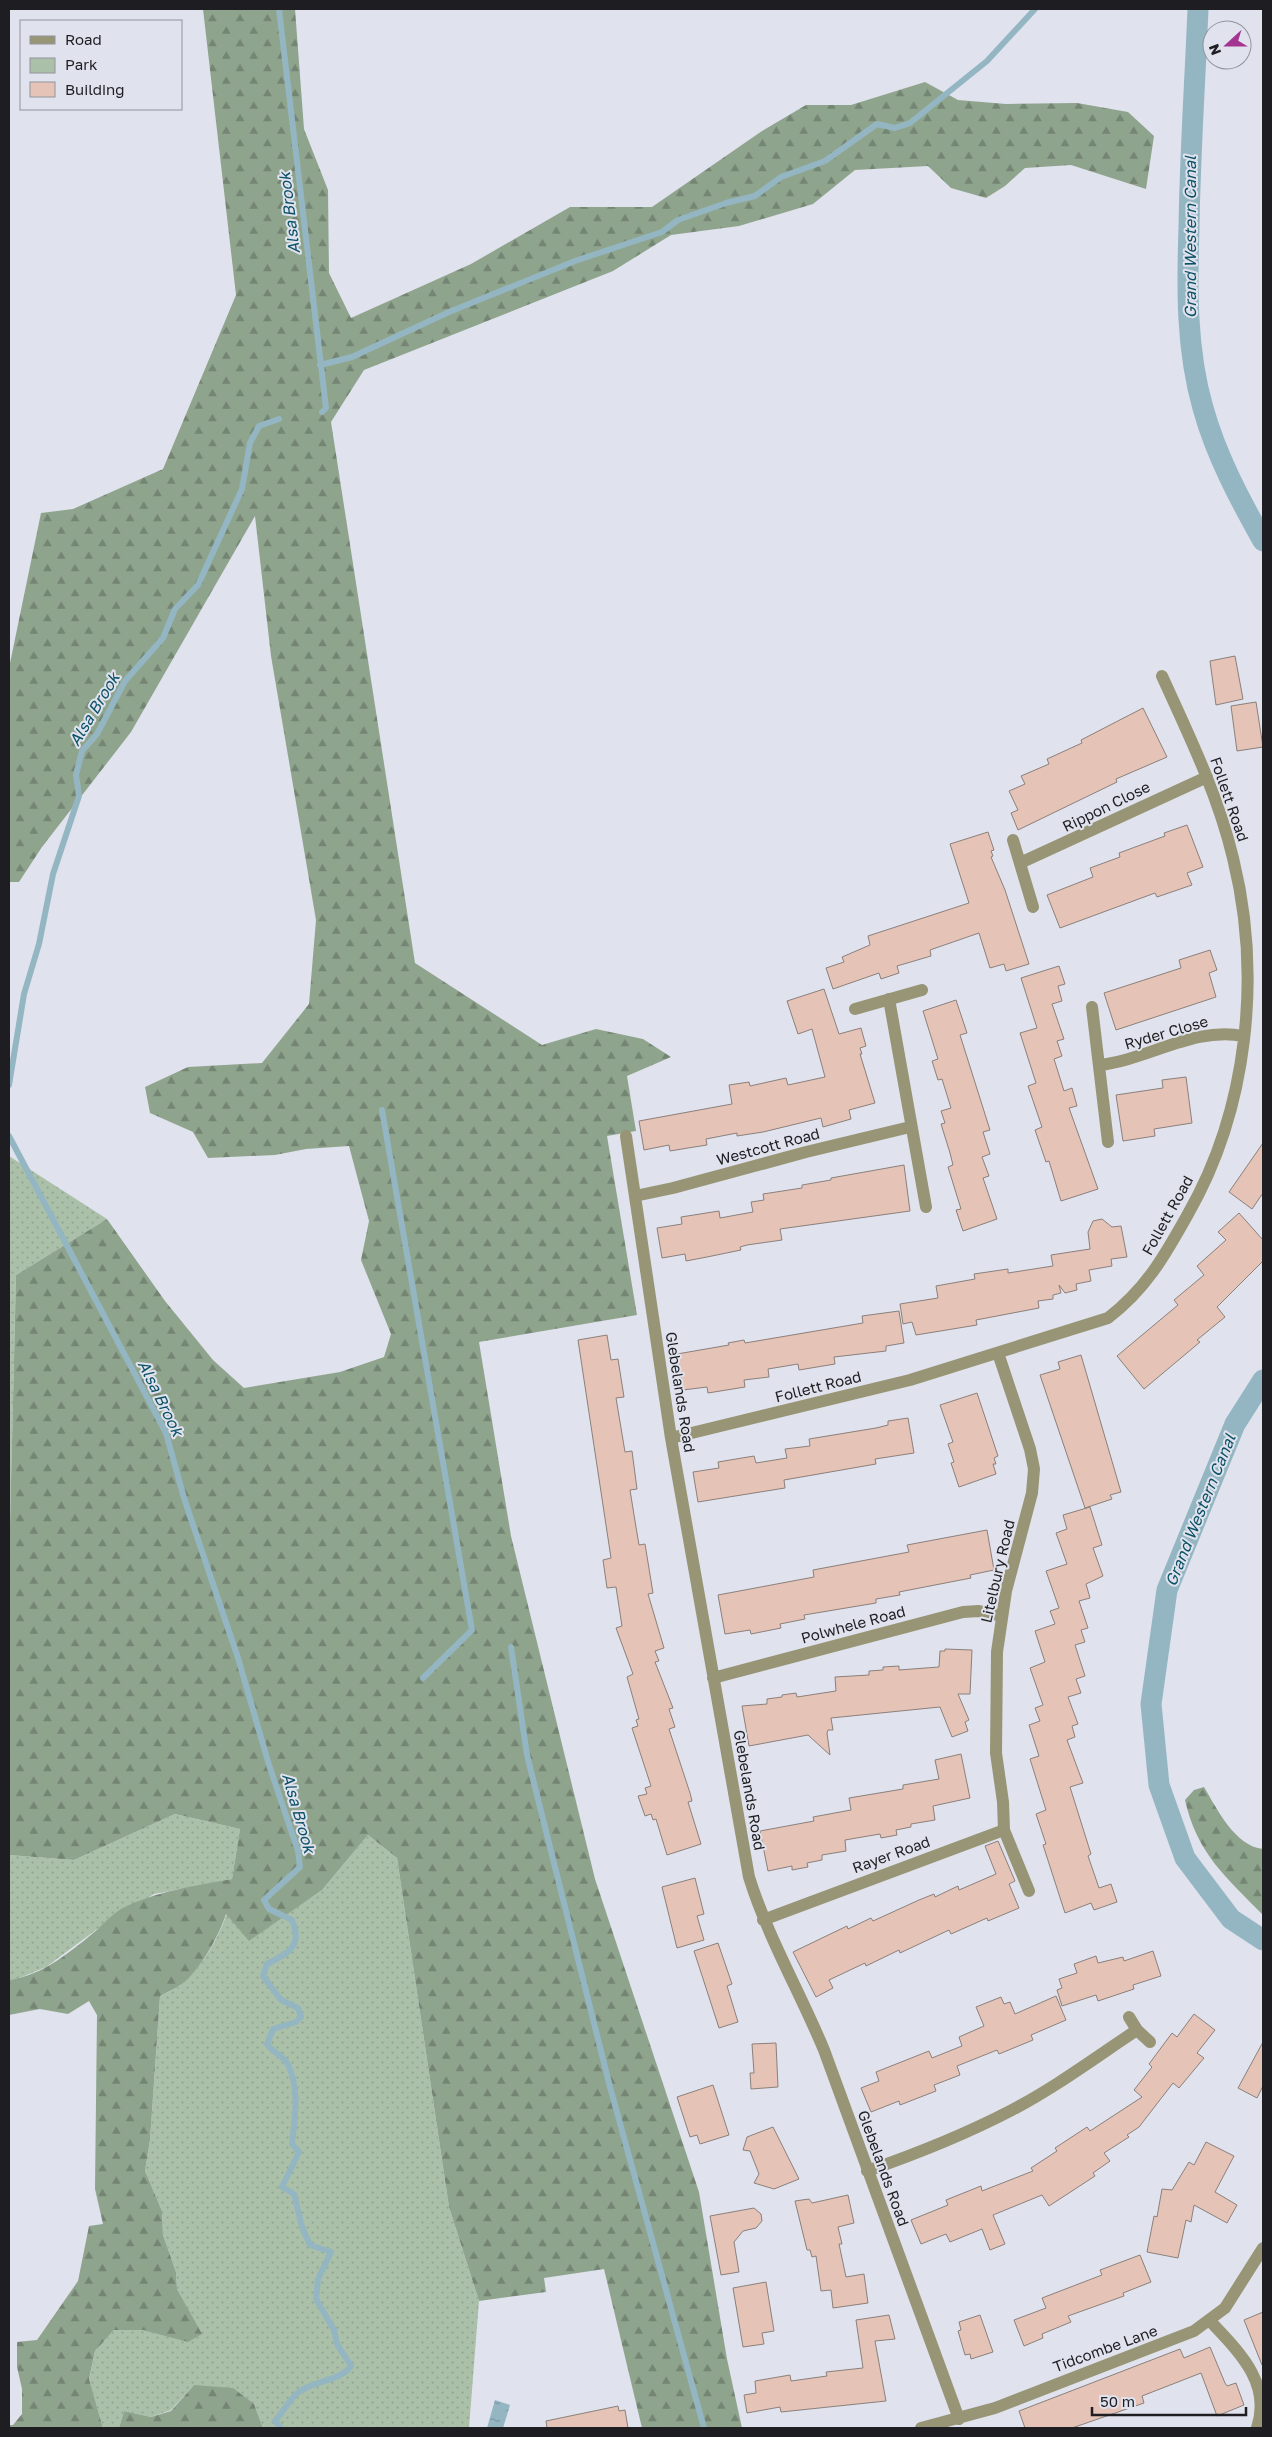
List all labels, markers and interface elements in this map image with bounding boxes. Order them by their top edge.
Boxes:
legend [20,20,182,110]
north arrow [1202,20,1252,70]
text: Road [65,30,102,48]
text: N [1205,42,1224,58]
text: Park [65,55,98,73]
text: Building [65,80,125,98]
water label: Grand Western Canal [1180,155,1200,318]
water label: Alsa Brook [274,169,304,255]
water label: Alsa Brook [64,667,125,749]
street label: Follett Road [1207,754,1253,844]
street label: Rippon Close [1059,777,1153,835]
street label: Ryder Close [1122,1011,1210,1053]
street label: Westcott Road [714,1124,822,1168]
street label: Follett Road [1138,1172,1196,1258]
street label: Glebelands Road [663,1330,699,1454]
water label: Alsa Brook [134,1357,189,1441]
street label: Follett Road [773,1367,863,1405]
water label: Grand Western Canal [1160,1430,1240,1589]
street label: Litelbury Road [976,1518,1018,1624]
street label: Polwhele Road [799,1601,907,1647]
street label: Glebelands Road [731,1728,769,1852]
water label: Alsa Brook [278,1771,320,1857]
street label: Rayer Road [850,1832,932,1876]
street label: Glebelands Road [855,2108,913,2228]
street label: Tidcombe Lane [1050,2321,1160,2375]
scale bar [1092,2384,1246,2416]
text: 50 m [1100,2392,1135,2410]

